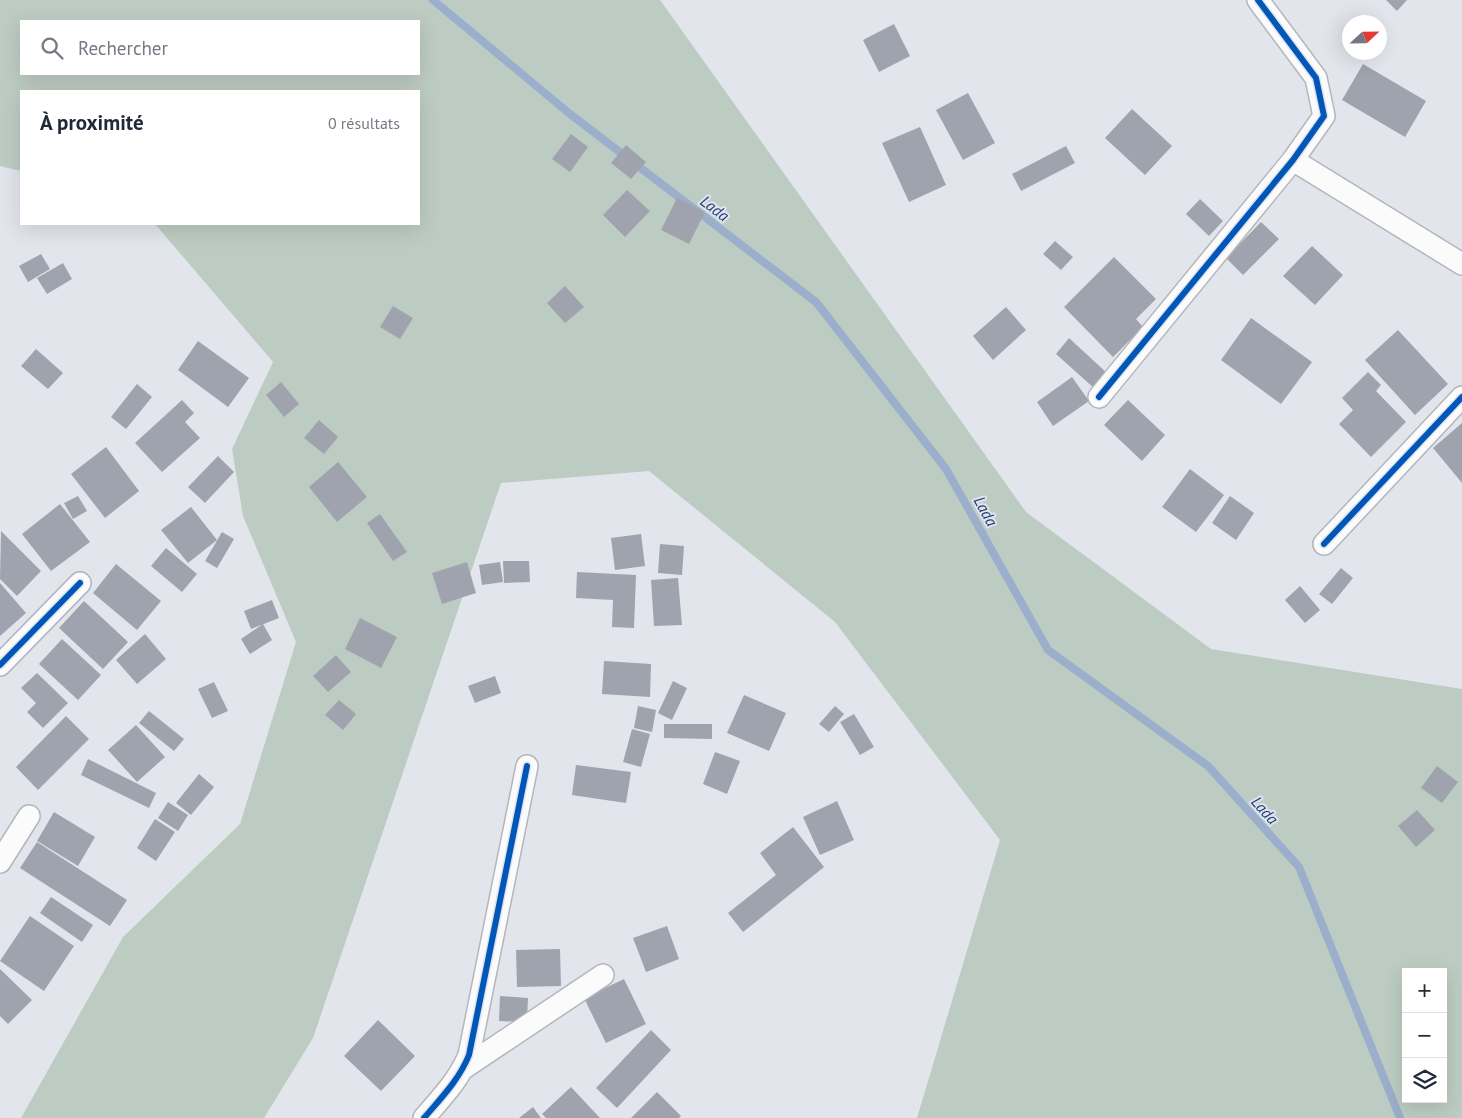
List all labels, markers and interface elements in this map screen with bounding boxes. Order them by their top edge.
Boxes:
north arrow [1342,15,1387,60]
search box [20,20,420,75]
icon: search [38,34,66,62]
text: Rechercher [78,36,168,60]
text: À proximité [40,109,144,136]
text: 0 résultats [328,113,400,133]
water label: Lada [697,191,734,225]
water label: Lada [970,493,1002,530]
water label: Lada [1247,792,1283,828]
map controls [1402,968,1447,1103]
button: + [1402,968,1447,1013]
button: − [1402,1013,1447,1058]
button: layers [1402,1058,1447,1103]

